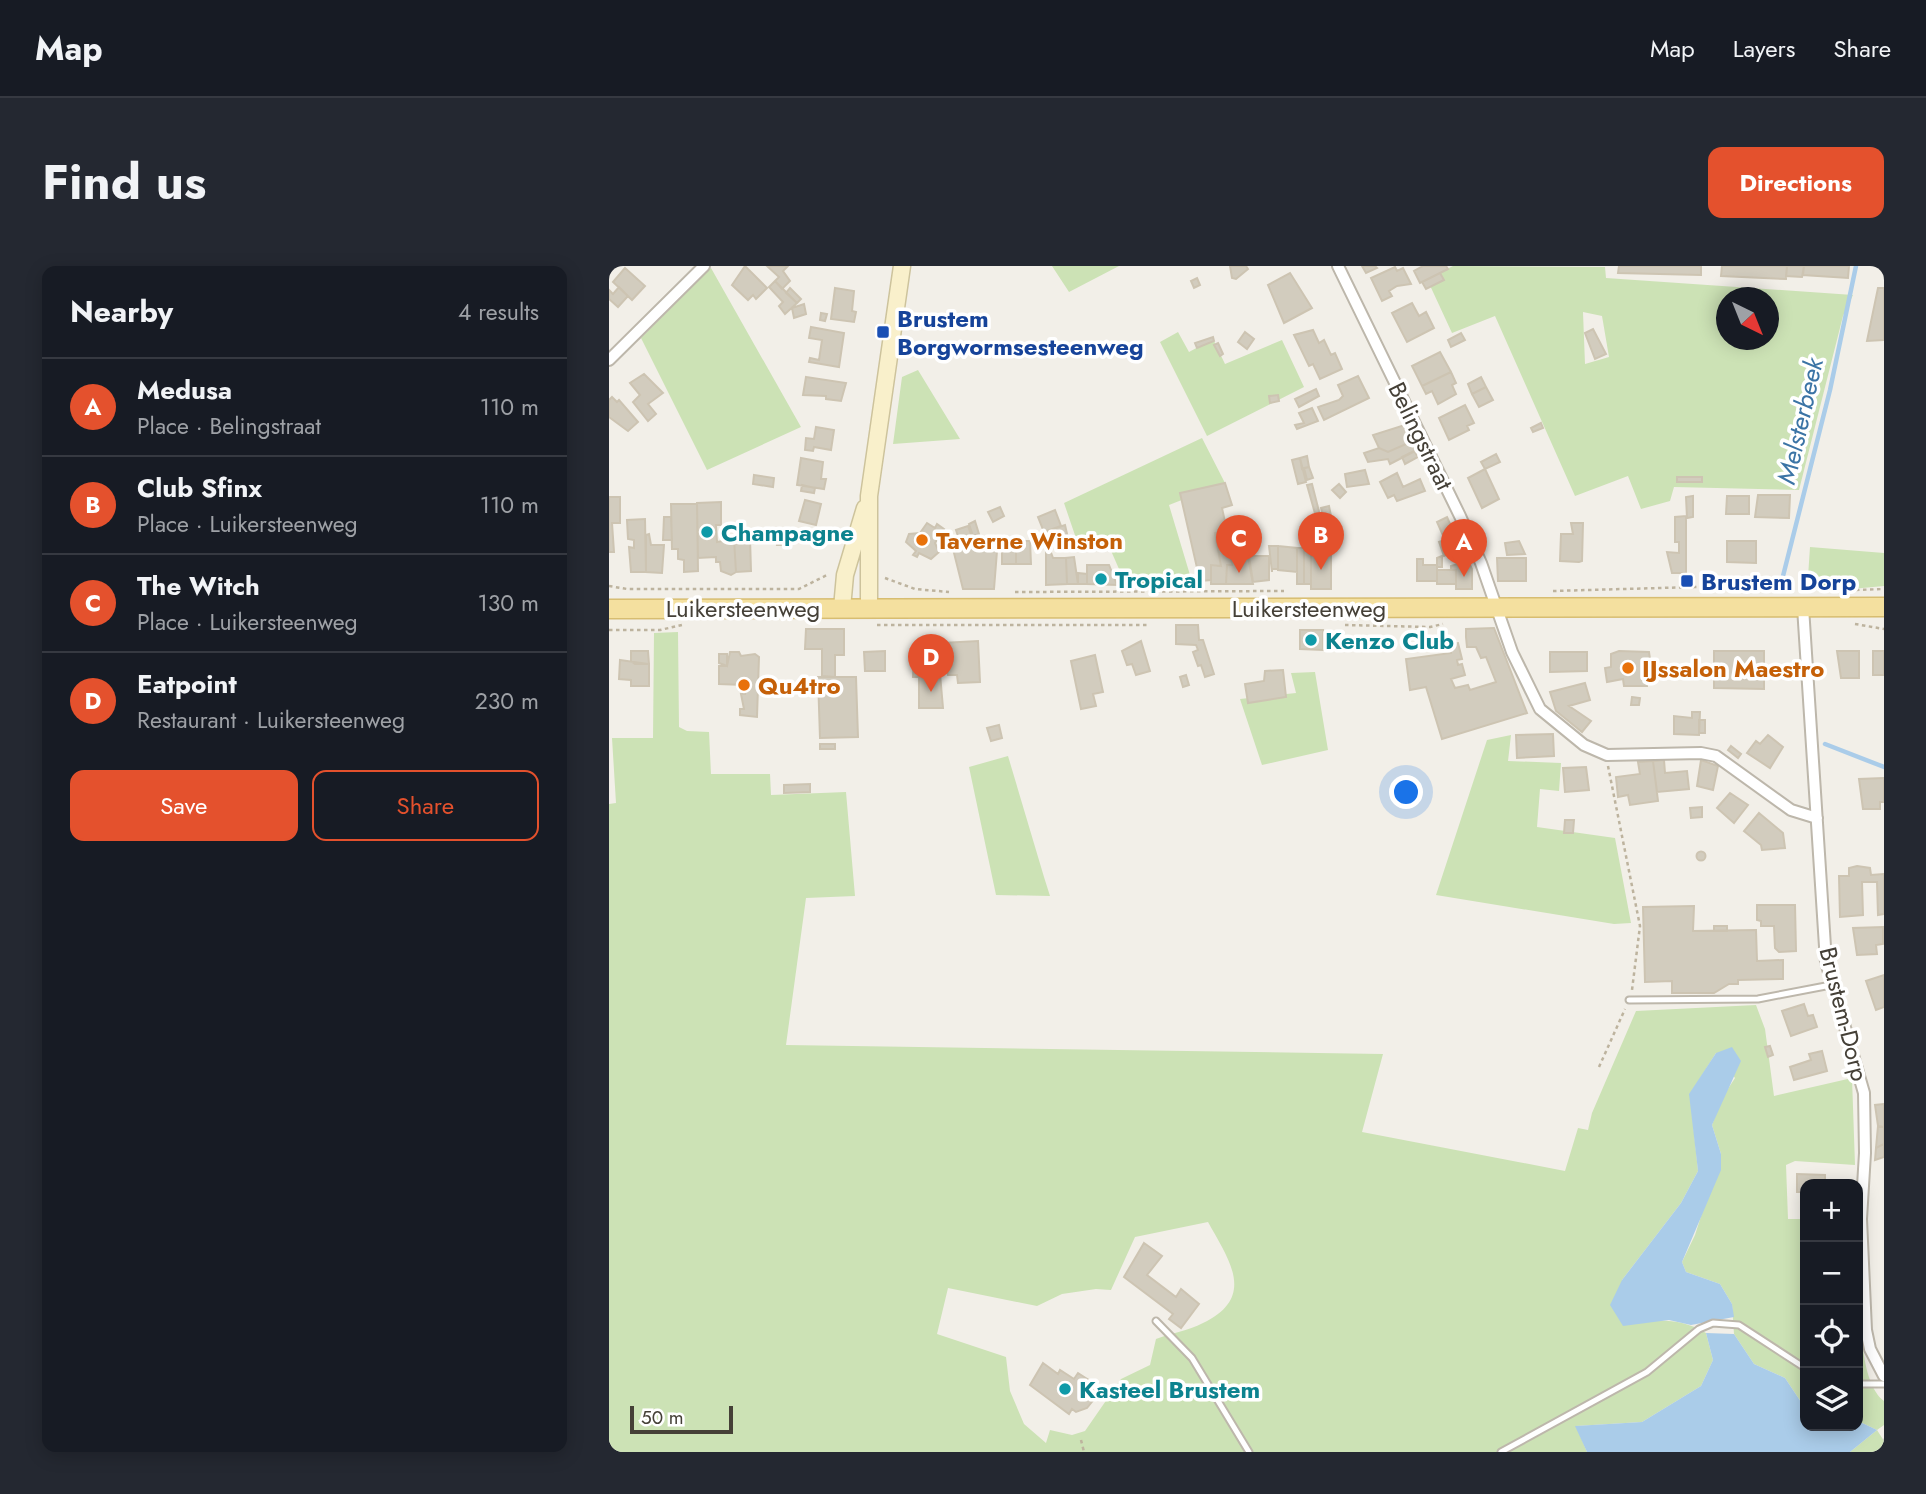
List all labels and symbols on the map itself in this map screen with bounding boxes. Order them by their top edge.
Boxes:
north arrow [1716,287,1779,350]
place label: Brustem Borgwormsesteenweg [897,301,1144,364]
marker: Brustem Borgwormsesteenweg [875,324,891,340]
water label: Melsterbeek [1767,352,1833,488]
street label: Belingstraat [1380,376,1462,496]
pin: B [1298,512,1344,570]
place label: Champagne [721,515,854,550]
pin: C [1216,515,1262,573]
pin: A [1441,519,1487,577]
place label: Taverne Winston [936,523,1123,558]
marker: Champagne [699,524,715,540]
marker: Taverne Winston [914,532,930,548]
place label: Tropical [1115,562,1203,597]
place label: Brustem Dorp [1701,564,1856,599]
marker: Tropical [1093,571,1109,587]
marker: Brustem Dorp [1679,573,1695,589]
street label: Luikersteenweg [666,591,820,626]
street label: Luikersteenweg [1232,591,1386,626]
place label: Kenzo Club [1325,623,1454,658]
marker: Kenzo Club [1303,632,1319,648]
pin: D [908,634,954,692]
place label: IJssalon Maestro [1642,651,1824,686]
marker: IJssalon Maestro [1620,660,1636,676]
place label: Qu4tro [758,668,841,703]
marker: Qu4tro [736,677,752,693]
your location [1389,775,1423,809]
street label: Brustem-Dorp [1810,943,1878,1085]
place label: Kasteel Brustem [1079,1372,1260,1407]
marker: Kasteel Brustem [1057,1381,1073,1397]
scale bar [630,1403,733,1435]

